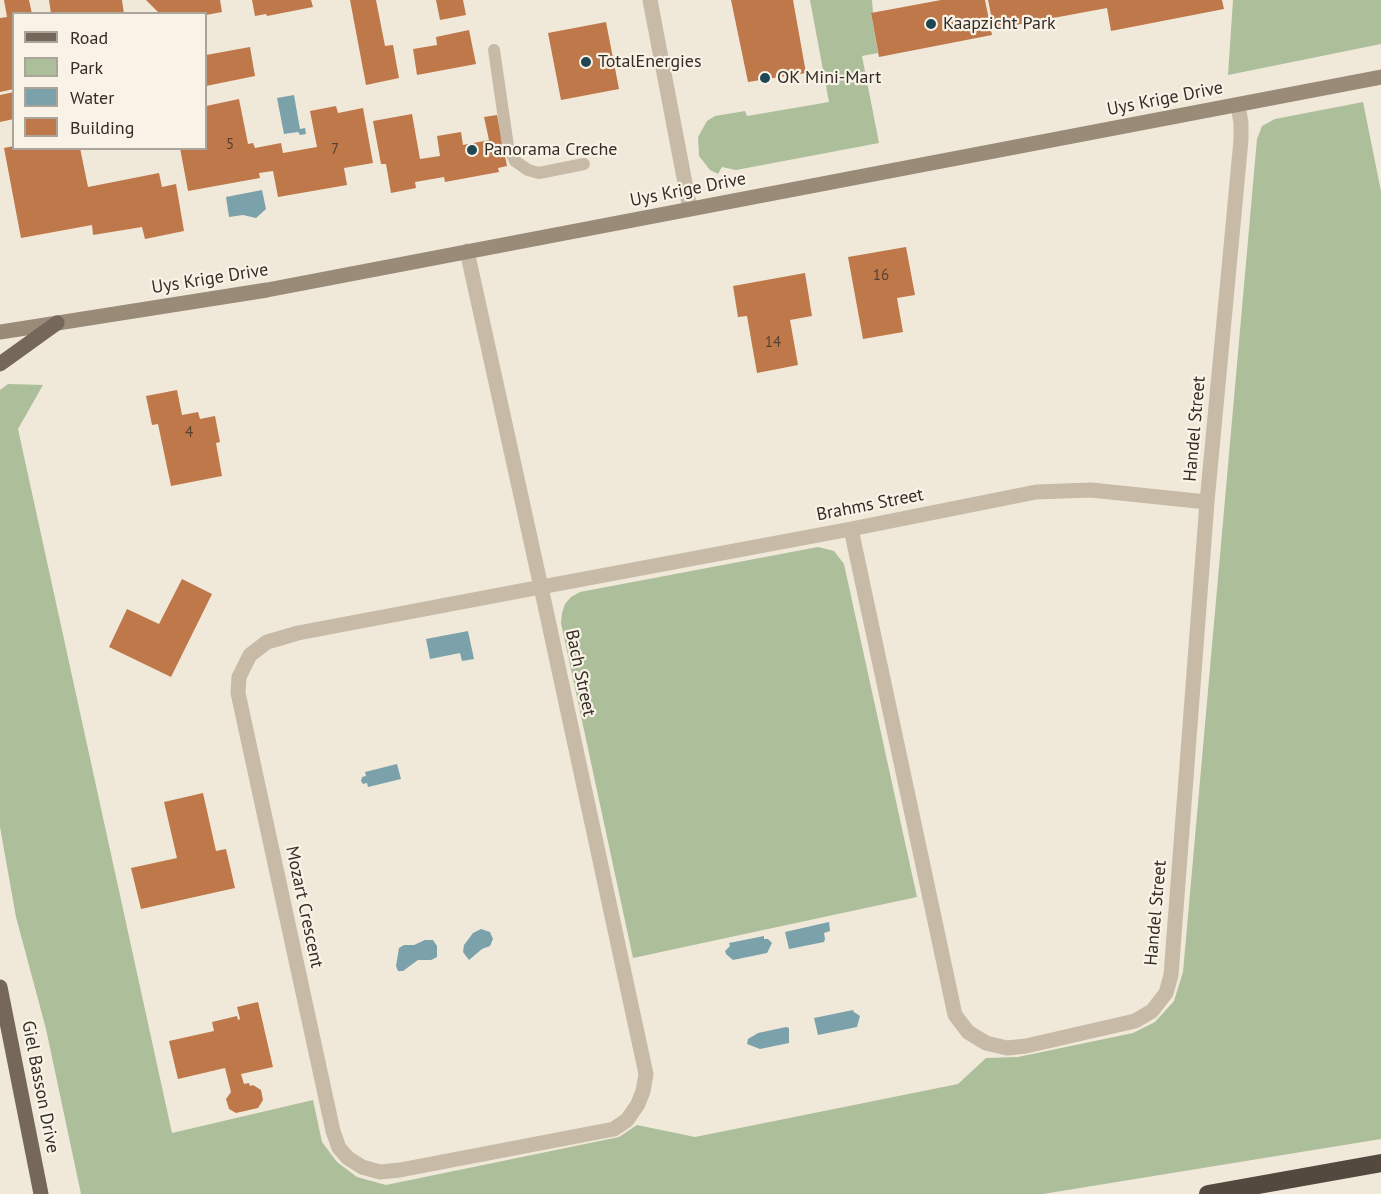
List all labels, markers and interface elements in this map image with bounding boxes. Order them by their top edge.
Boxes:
legend [12,12,207,150]
place label: Kaapzicht Park [943,13,1056,35]
marker: Kaapzicht Park [924,17,938,31]
text: Road [70,26,108,49]
place label: TotalEnergies [598,51,702,73]
marker: TotalEnergies [579,55,593,69]
text: Park [70,56,103,79]
place label: OK Mini-Mart [777,67,881,89]
marker: OK Mini-Mart [758,71,772,85]
street label: Uys Krige Drive [1105,77,1225,121]
text: Water [70,86,114,109]
text: Building [70,116,134,139]
house number: 5 [226,136,234,154]
place label: Panorama Creche [484,139,617,161]
house number: 7 [331,141,339,159]
marker: Panorama Creche [465,143,479,157]
street label: Uys Krige Drive [628,168,748,212]
street label: Uys Krige Drive [150,259,270,299]
house number: 16 [873,267,889,285]
house number: 14 [765,334,781,352]
street label: Handel Street [1180,375,1210,483]
house number: 4 [185,424,193,442]
street label: Brahms Street [815,484,925,526]
street label: Bach Street [560,628,600,718]
street label: Mozart Crescent [281,844,327,970]
street label: Handel Street [1141,859,1171,967]
street label: Giel Basson Drive [17,1019,63,1155]

